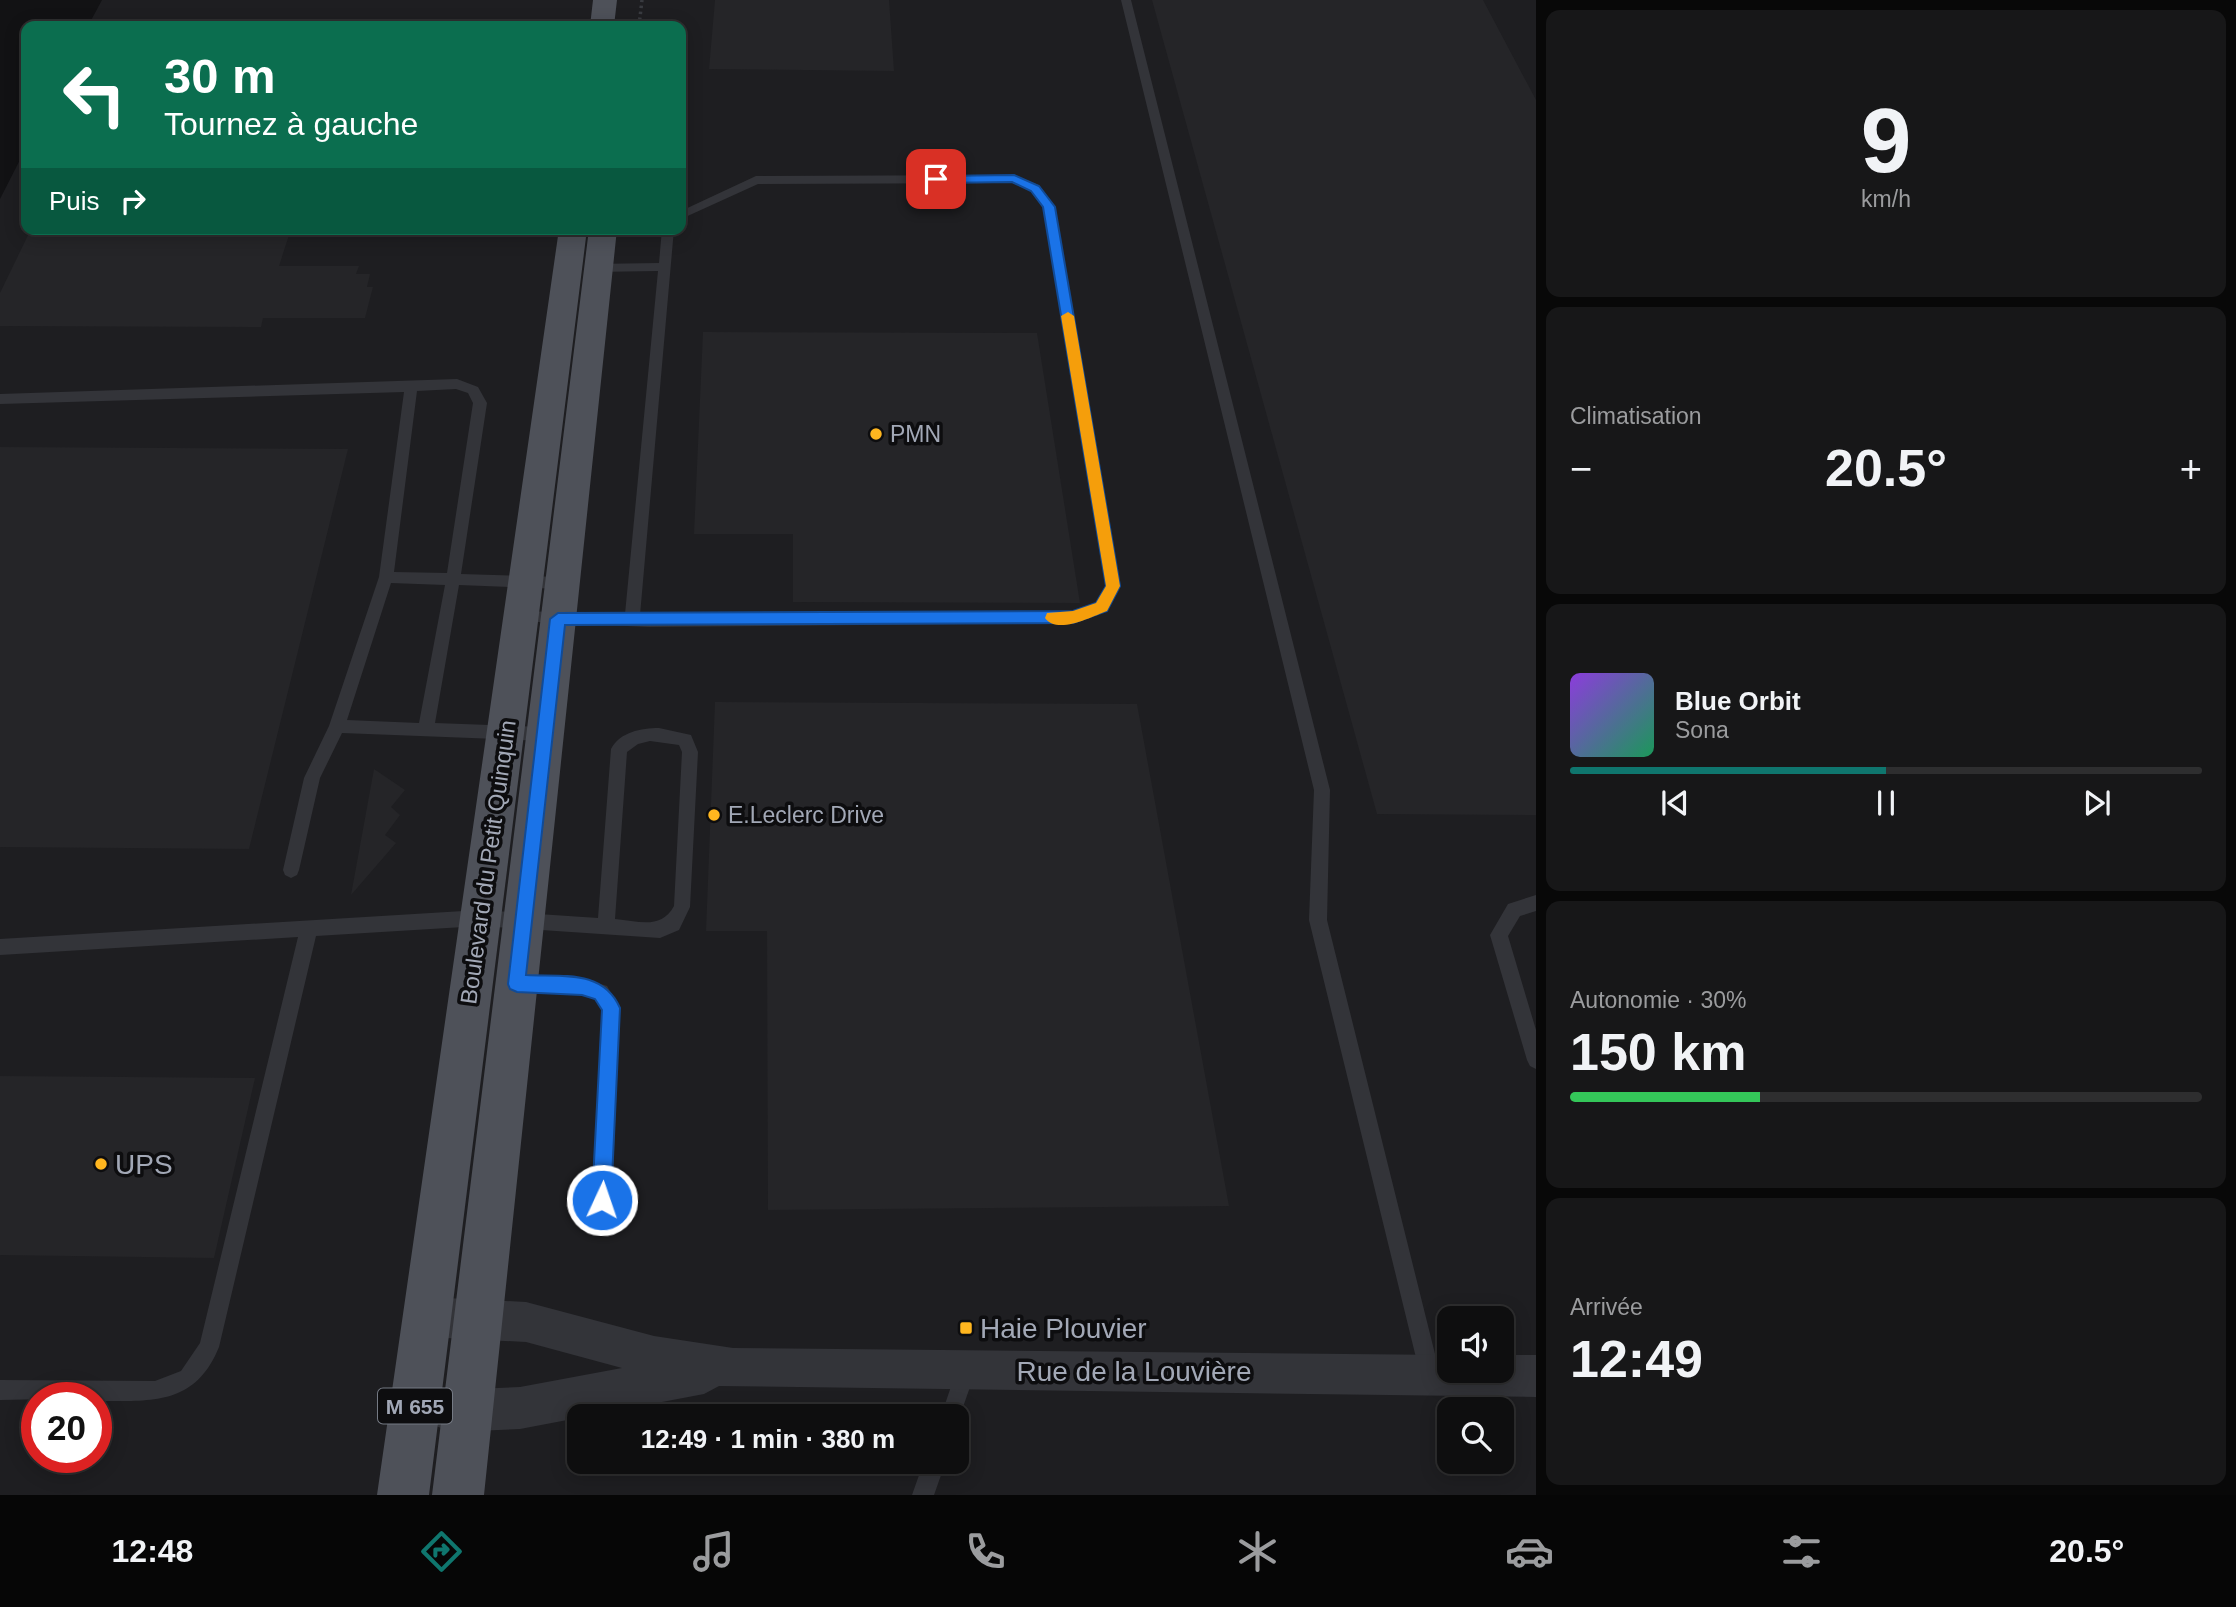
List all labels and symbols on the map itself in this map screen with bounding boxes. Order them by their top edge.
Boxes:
pin [906,149,966,209]
place label: PMN [890,421,941,447]
marker: PMN [868,426,884,442]
street label: Boulevard du Petit Quinquin [455,718,521,1006]
place label: E.Leclerc Drive [728,802,884,828]
marker: E.Leclerc Drive [706,807,722,823]
place label: UPS [115,1149,173,1180]
marker: UPS [93,1156,109,1172]
position arrow [565,1163,639,1237]
place label: Haie Plouvier [980,1313,1147,1344]
marker: Haie Plouvier [958,1320,974,1336]
street label: Rue de la Louvière [1016,1356,1252,1387]
speed limit sign: 20 [21,1382,112,1473]
road number: M 655 [378,1388,452,1424]

